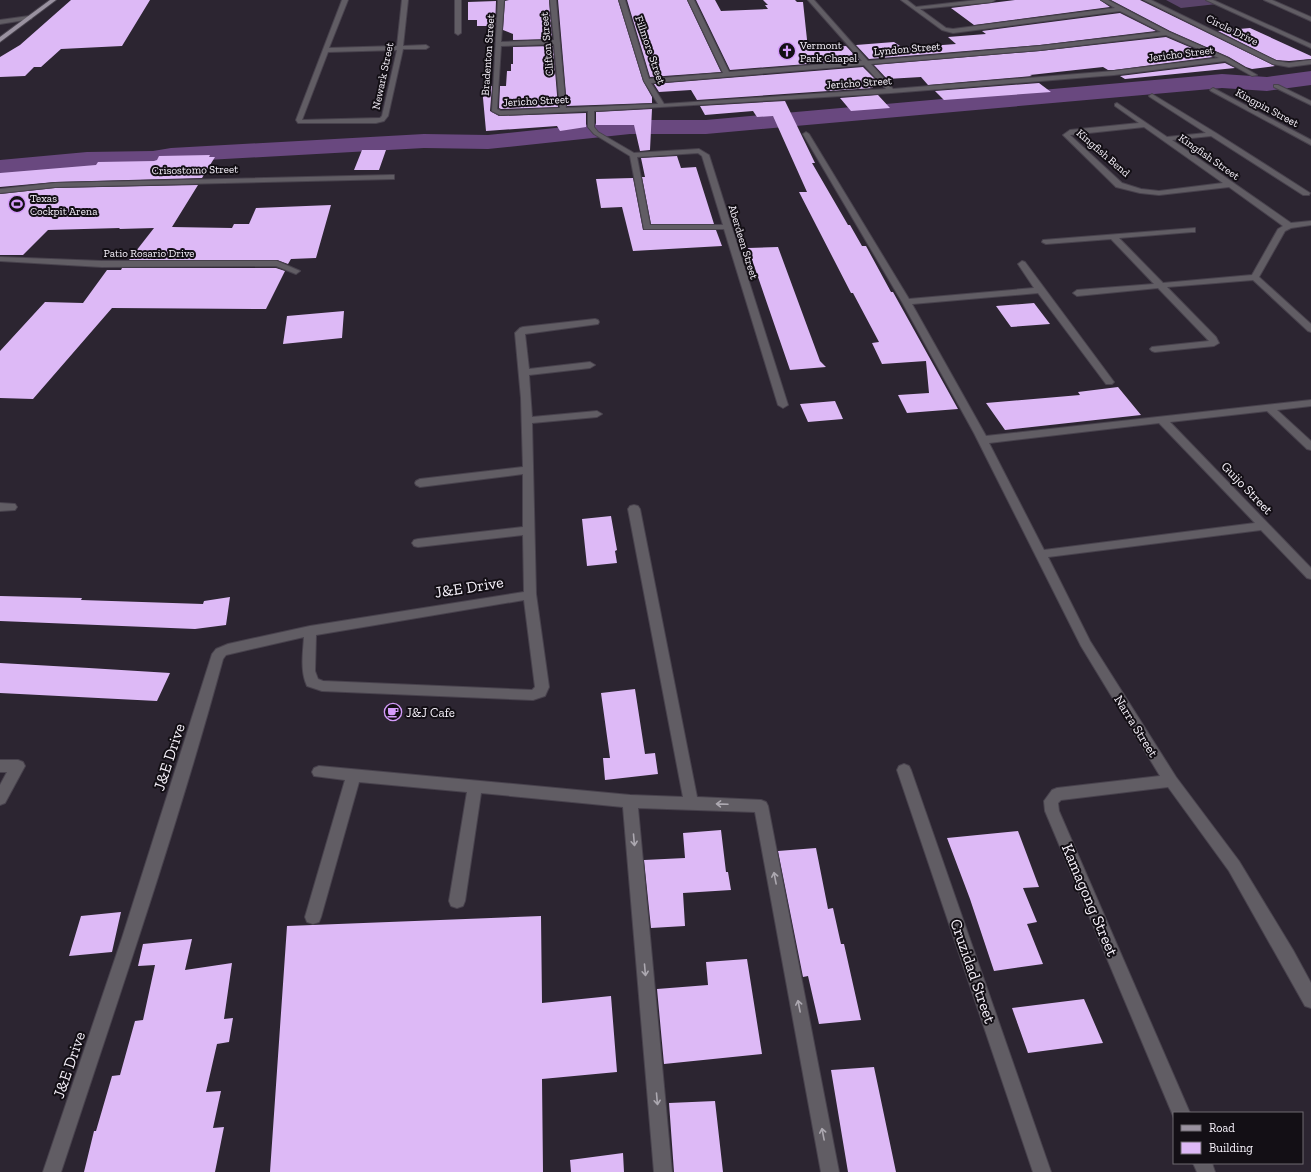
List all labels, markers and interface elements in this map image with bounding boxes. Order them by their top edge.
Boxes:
street label: Clifton Street [538,11,556,77]
street label: Circle Drive [1204,12,1260,48]
street label: Bradenton Street [479,13,497,96]
street label: Fillmore Street [632,14,668,87]
place label: Vermont Park Chapel [799,39,857,65]
street label: Newark Street [370,40,397,111]
street label: Lyndon Street [873,40,942,58]
church icon: Vermont Park Chapel [777,41,797,61]
street label: Jericho Street [1147,43,1215,64]
street label: Jericho Street [826,74,893,92]
street label: Kingpin Street [1233,86,1301,130]
street label: Jericho Street [503,93,570,109]
street label: Kingfish Bend [1074,126,1132,180]
street label: Kingfish Street [1176,131,1243,183]
street label: Crisostomo Street [152,163,239,177]
place label: Texas Cockpit Arena [30,192,98,218]
sports icon: Texas Cockpit Arena [7,194,27,214]
street label: Aberdeen Street [726,203,761,282]
street label: Patio Rosario Drive [103,247,195,260]
street label: Guijo Street [1218,459,1276,518]
street label: J&E Drive [433,572,505,602]
street label: Narra Street [1111,692,1161,760]
cafe icon: J&J Cafe [383,702,403,722]
place label: J&J Cafe [406,705,455,720]
street label: J&E Drive [149,721,189,793]
one-way arrow [716,800,729,808]
one-way arrow [630,833,637,846]
street label: Kamagong Street [1058,841,1122,959]
one-way arrow [770,872,778,885]
street label: Cruzidad Street [946,916,1000,1026]
one-way arrow [641,963,649,976]
one-way arrow [794,1000,802,1013]
street label: J&E Drive [49,1029,89,1101]
one-way arrow [653,1092,660,1105]
legend [1173,1112,1303,1164]
text: Road [1209,1121,1235,1135]
one-way arrow [819,1128,827,1141]
text: Building [1209,1141,1253,1155]

